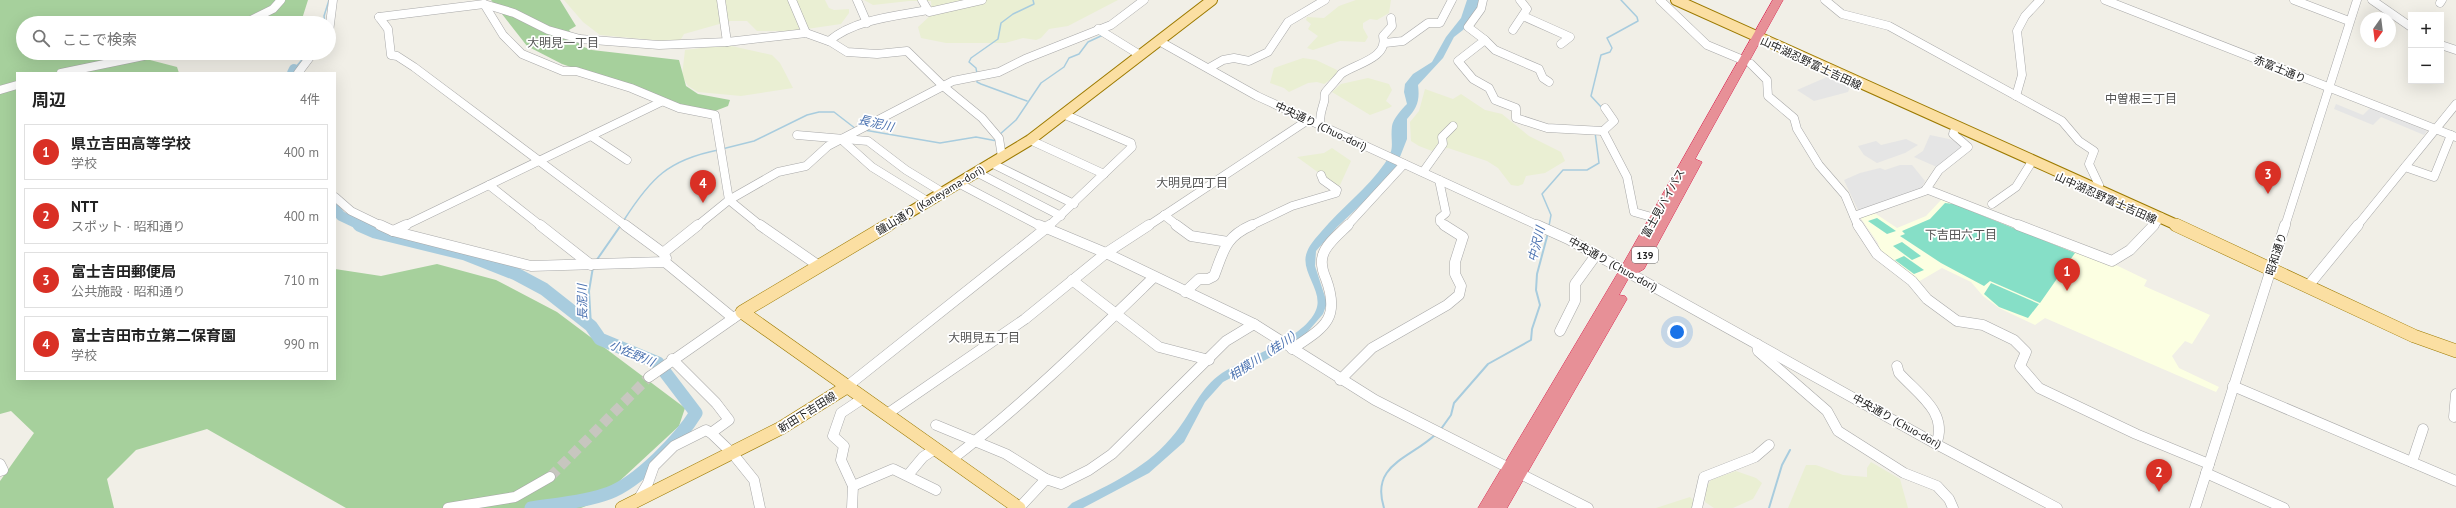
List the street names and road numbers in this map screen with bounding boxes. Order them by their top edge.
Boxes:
street label: 山中湖忍野富士吉田線 [1758,33,1864,93]
street label: 赤富士通り [2252,52,2308,86]
street label: 中央通り (Chuo-dori) [1273,99,1369,153]
street label: 鐘山通り (Kaneyama-dori) [873,162,987,238]
street label: 富士見バイパス [1638,166,1688,240]
street label: 山中湖忍野富士吉田線 [2053,169,2159,227]
street label: 昭和通り [2263,231,2289,277]
street label: 中央通り (Chuo-dori) [1566,234,1660,294]
road number: 139 [1632,247,1658,263]
street label: 新田下吉田線 [775,389,839,435]
street label: 中央通り (Chuo-dori) [1850,391,1944,451]

